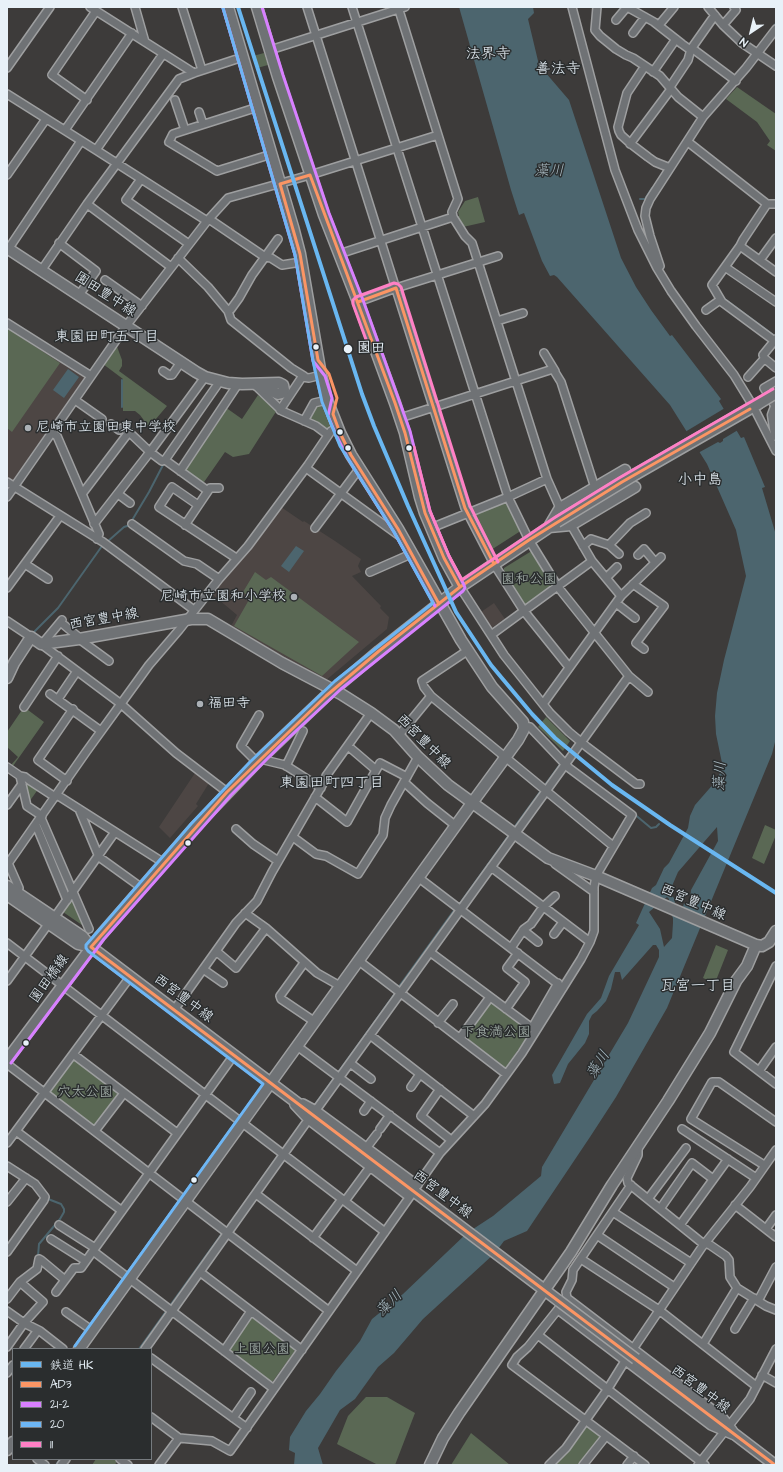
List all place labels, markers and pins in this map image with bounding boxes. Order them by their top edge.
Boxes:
place label: 園田 [357,341,385,357]
unlabelled marker [311,342,321,352]
marker: 園田 [342,343,354,355]
place label: 尼崎市立園田東中学校 [36,420,176,436]
marker: 尼崎市立園田東中学校 [23,423,33,433]
unlabelled marker [335,427,345,437]
unlabelled marker [343,443,353,453]
unlabelled marker [404,443,414,453]
place label: 尼崎市立園和小学校 [160,589,286,605]
marker: 尼崎市立園和小学校 [289,592,299,602]
place label: 福田寺 [208,696,250,712]
marker: 福田寺 [195,699,205,709]
unlabelled marker [183,838,193,848]
unlabelled marker [21,1038,31,1048]
unlabelled marker [189,1175,199,1185]

